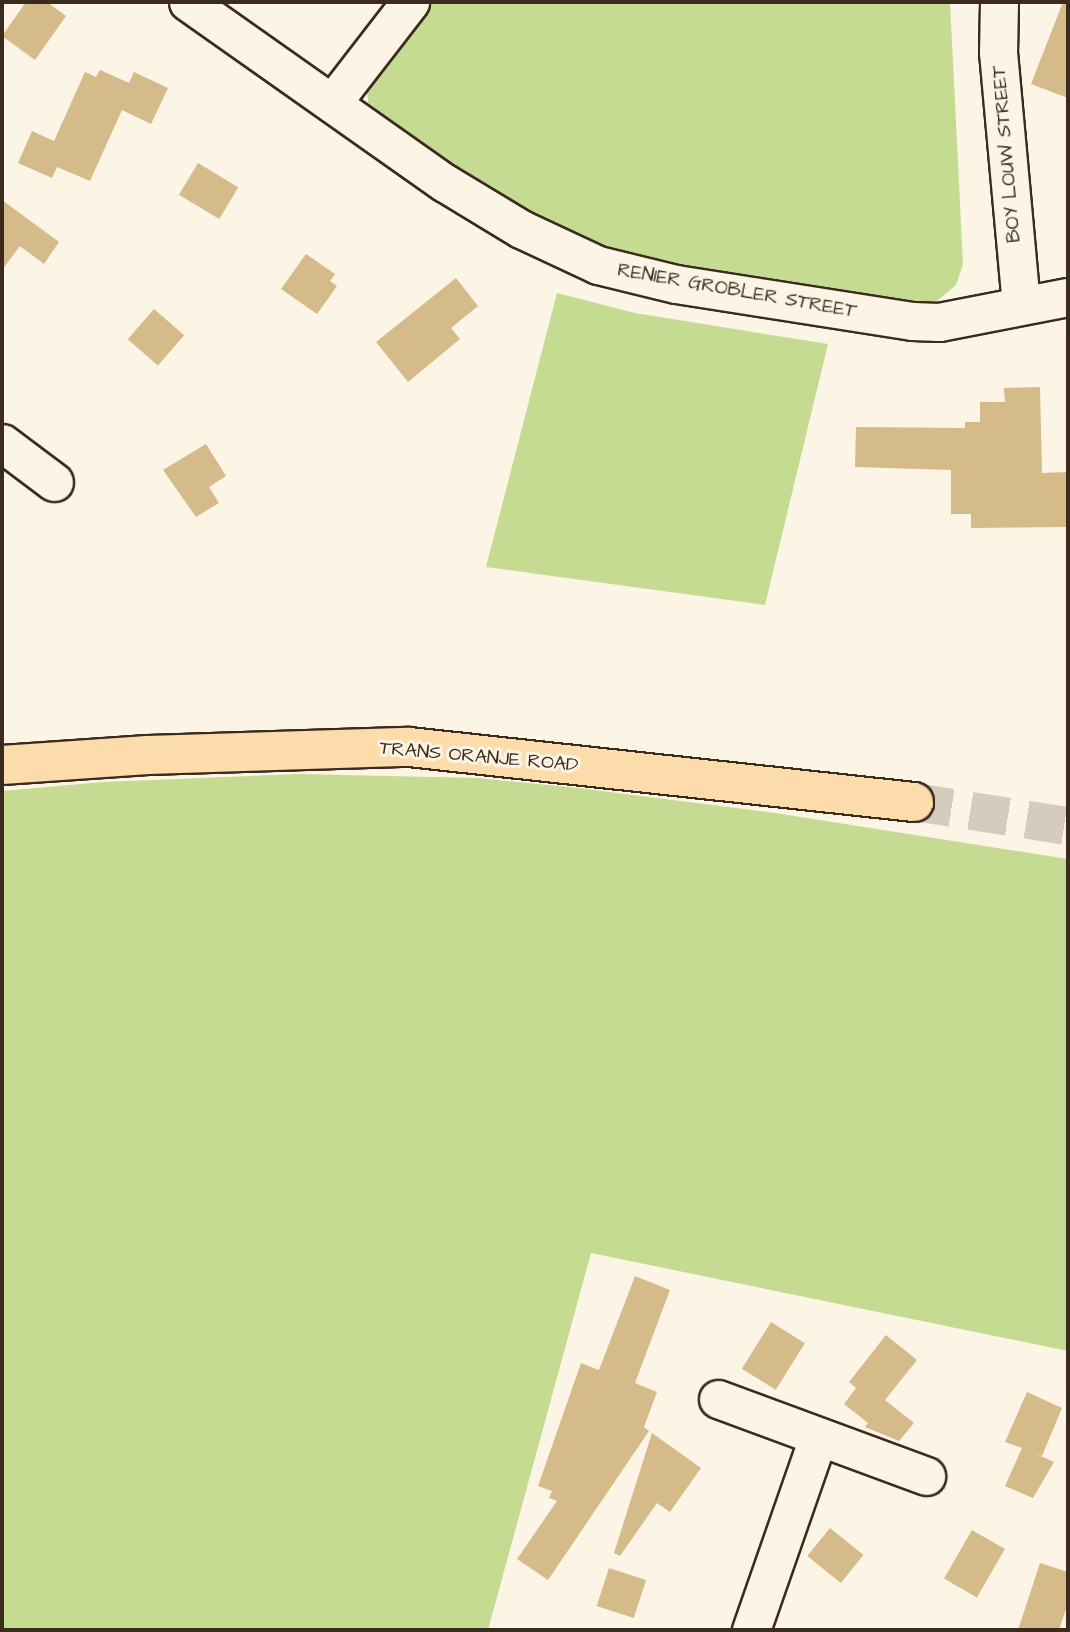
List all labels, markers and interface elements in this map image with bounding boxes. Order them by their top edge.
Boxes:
street label: BOY LOUW STREET [988,64,1026,244]
street label: RENIER GROBLER STREET [616,259,858,323]
street label: TRANS ORANJE ROAD [379,737,579,777]

